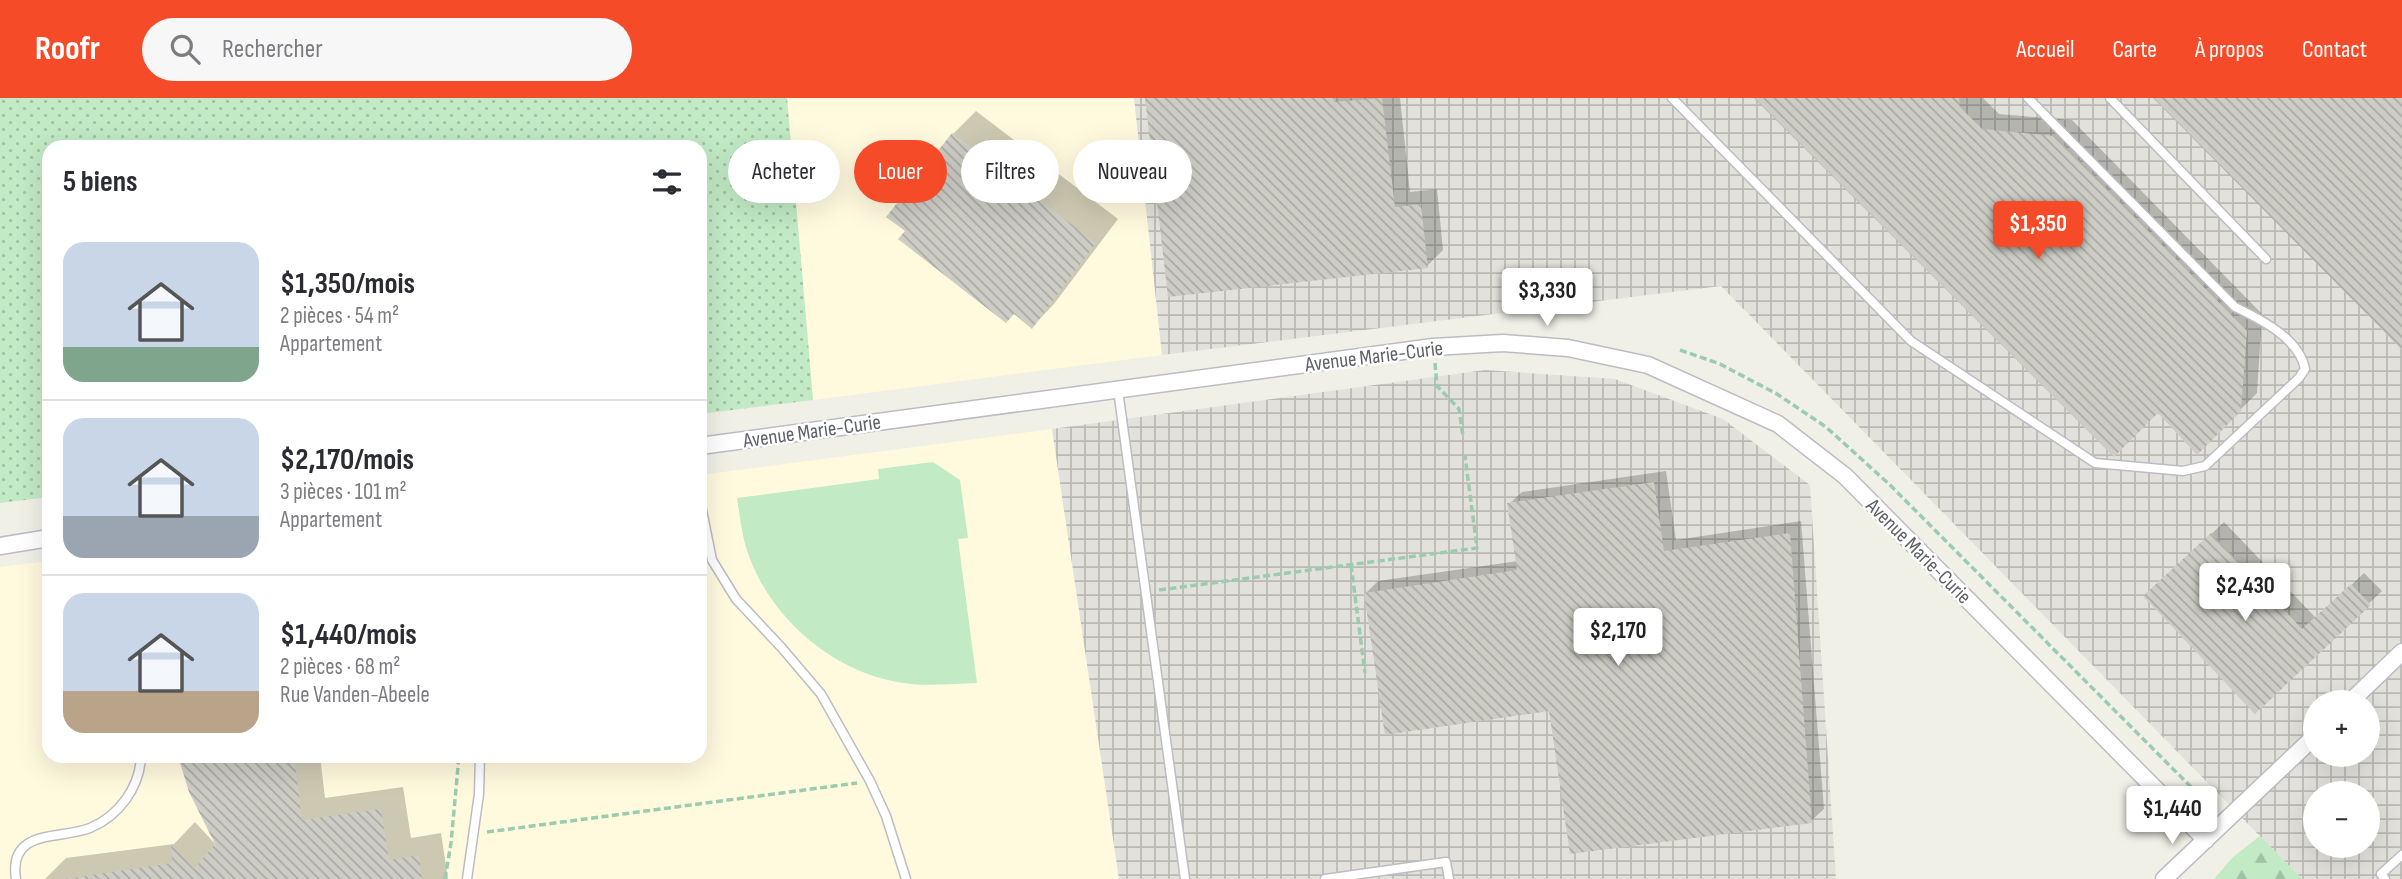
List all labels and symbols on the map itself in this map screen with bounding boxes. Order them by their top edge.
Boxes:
pin: $1,350 [1981,202,2095,261]
pin: $3,330 [1490,268,1604,328]
street label: Avenue Marie-Curie [1303,336,1444,377]
street label: Avenue Marie-Curie [741,409,882,454]
street label: Avenue Marie-Curie [1860,493,1976,609]
pin: $2,430 [2188,564,2302,623]
pin: $2,170 [1561,608,1675,668]
pin: $1,440 [2115,786,2229,846]

